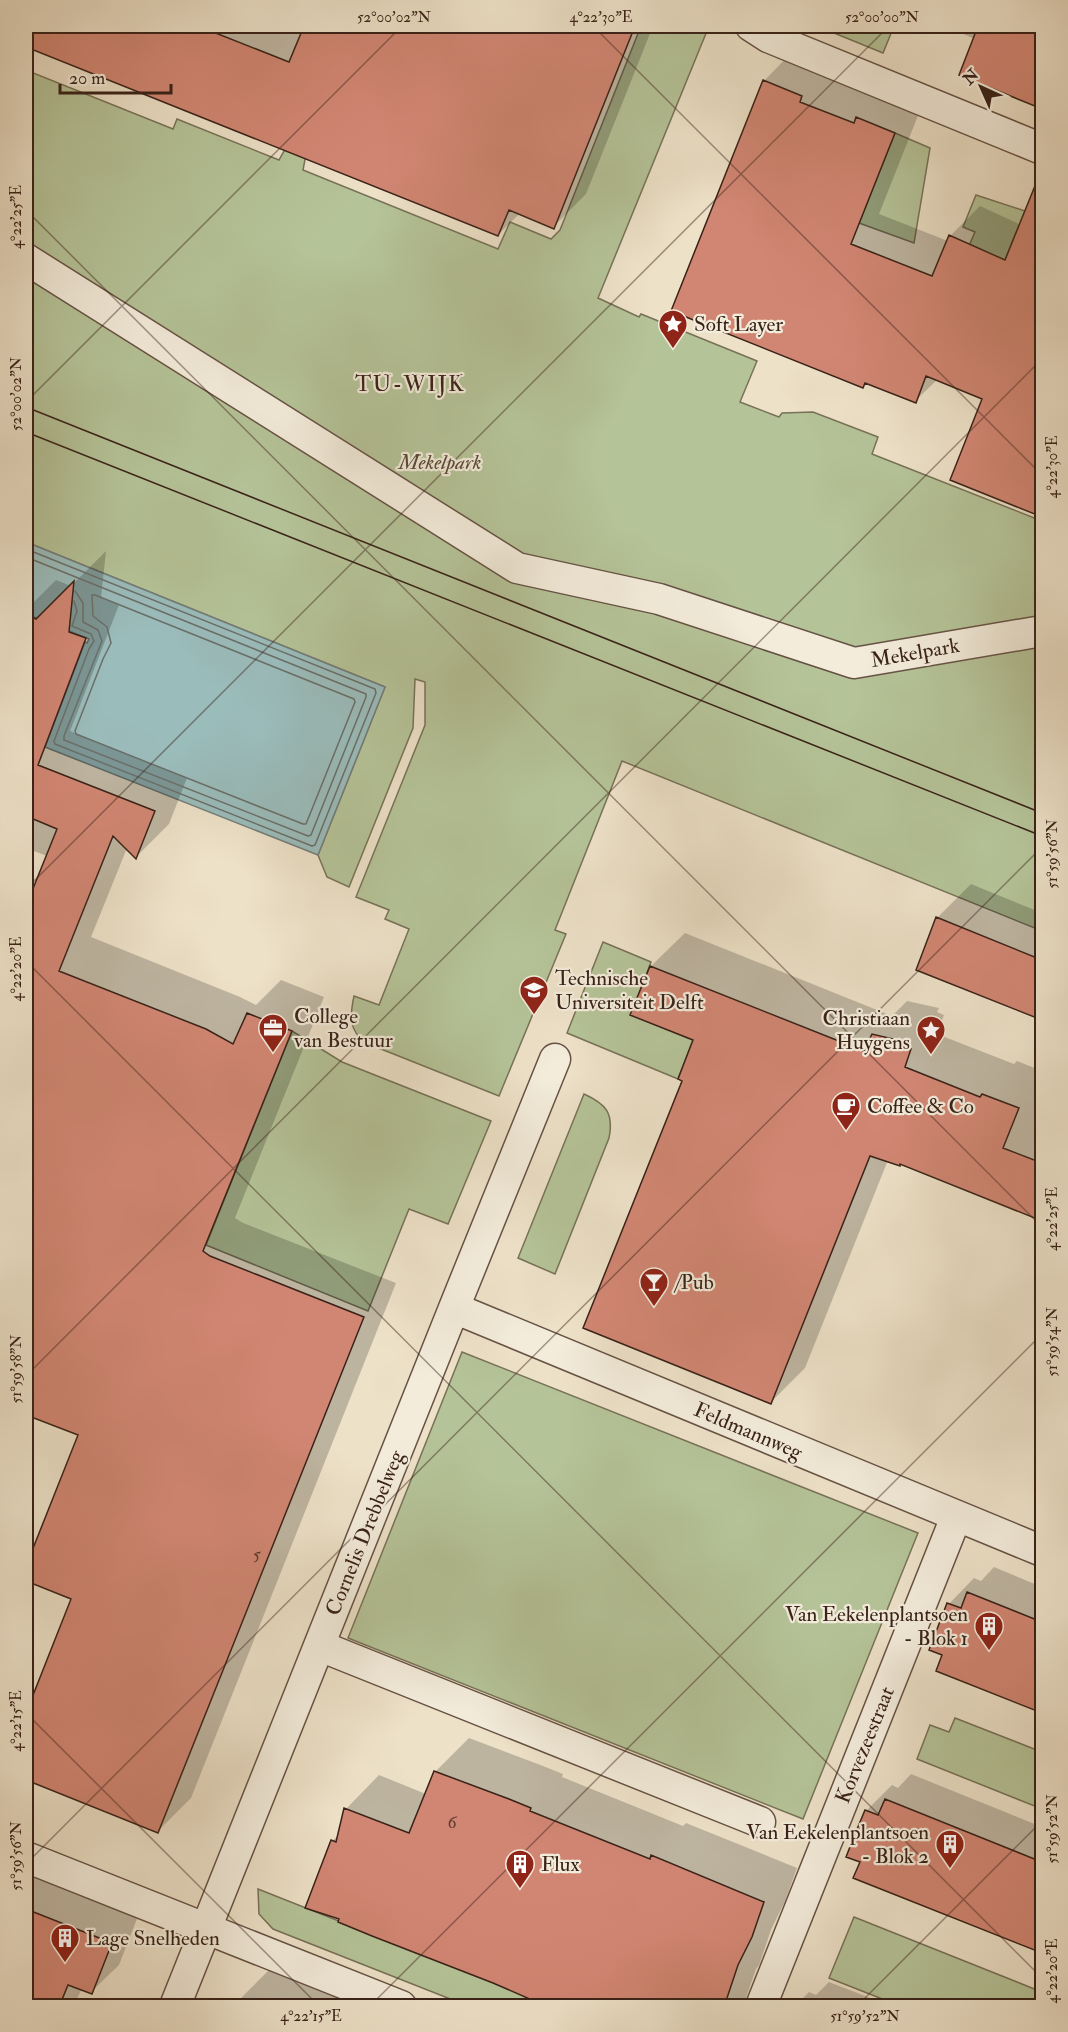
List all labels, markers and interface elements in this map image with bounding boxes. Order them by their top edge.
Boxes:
text: 52°00'02"N [357,8,432,27]
text: 4°22'30"E [569,8,633,27]
text: 52°00'00"N [845,8,920,27]
scale bar [60,57,171,95]
north arrow [951,57,1011,117]
text: N [958,64,984,90]
text: 20 m [69,67,105,90]
text: 4°22'25"E [7,185,26,249]
place icon: Soft Layer [657,308,689,350]
place label: Soft Layer [694,311,783,338]
text: 52°00'02"N [7,356,26,431]
district label: TU-WIJK [355,370,465,398]
text: 4°22'30"E [1043,435,1062,499]
park label: Mekelpark [397,449,481,476]
street label: Mekelpark [868,632,962,674]
text: 51°59'56"N [1043,819,1062,889]
text: 4°22'20"E [7,936,26,1002]
place label: Technische Universiteit Delft [555,965,704,1016]
school or university icon: Technische Universiteit Delft [518,974,550,1016]
place label: College van Bestuur [293,1003,393,1054]
place label: Christiaan Huygens [823,1005,910,1056]
office icon: College van Bestuur [257,1012,289,1054]
place icon: Christiaan Huygens [915,1014,947,1056]
cafe icon: Coffee & Co [830,1090,862,1132]
place label: Coffee & Co [867,1093,974,1120]
text: 4°22'25"E [1043,1187,1062,1251]
bar icon: /Pub [638,1266,670,1308]
place label: /Pub [673,1269,714,1296]
text: 51°59'54"N [1043,1307,1062,1377]
text: 51°59'58"N [7,1334,26,1403]
street label: Feldmannweg [690,1396,807,1466]
street label: Cornelis Drebbelweg [320,1446,411,1620]
house number: 5 [253,1543,261,1566]
place label: Van Eekelenplantsoen - Blok 1 [785,1601,968,1652]
building icon: Van Eekelenplantsoen - Blok 1 [973,1610,1005,1652]
street label: Korvezeestraat [829,1682,901,1807]
text: 4°22'15"E [7,1690,26,1752]
text: 51°59'52"N [1043,1794,1062,1864]
house number: 6 [447,1811,457,1834]
place label: Van Eekelenplantsoen - Blok 2 [746,1819,929,1870]
text: 51°59'56"N [7,1821,26,1891]
building icon: Van Eekelenplantsoen - Blok 2 [934,1828,966,1870]
building icon: Flux [504,1848,536,1890]
place label: Flux [541,1851,580,1878]
building icon: Lage Snelheden [49,1922,81,1964]
place label: Lage Snelheden [86,1925,220,1952]
text: 4°22'20"E [1043,1938,1062,2004]
text: 4°22'15"E [280,2007,342,2026]
text: 51°59'52"N [830,2007,900,2026]

